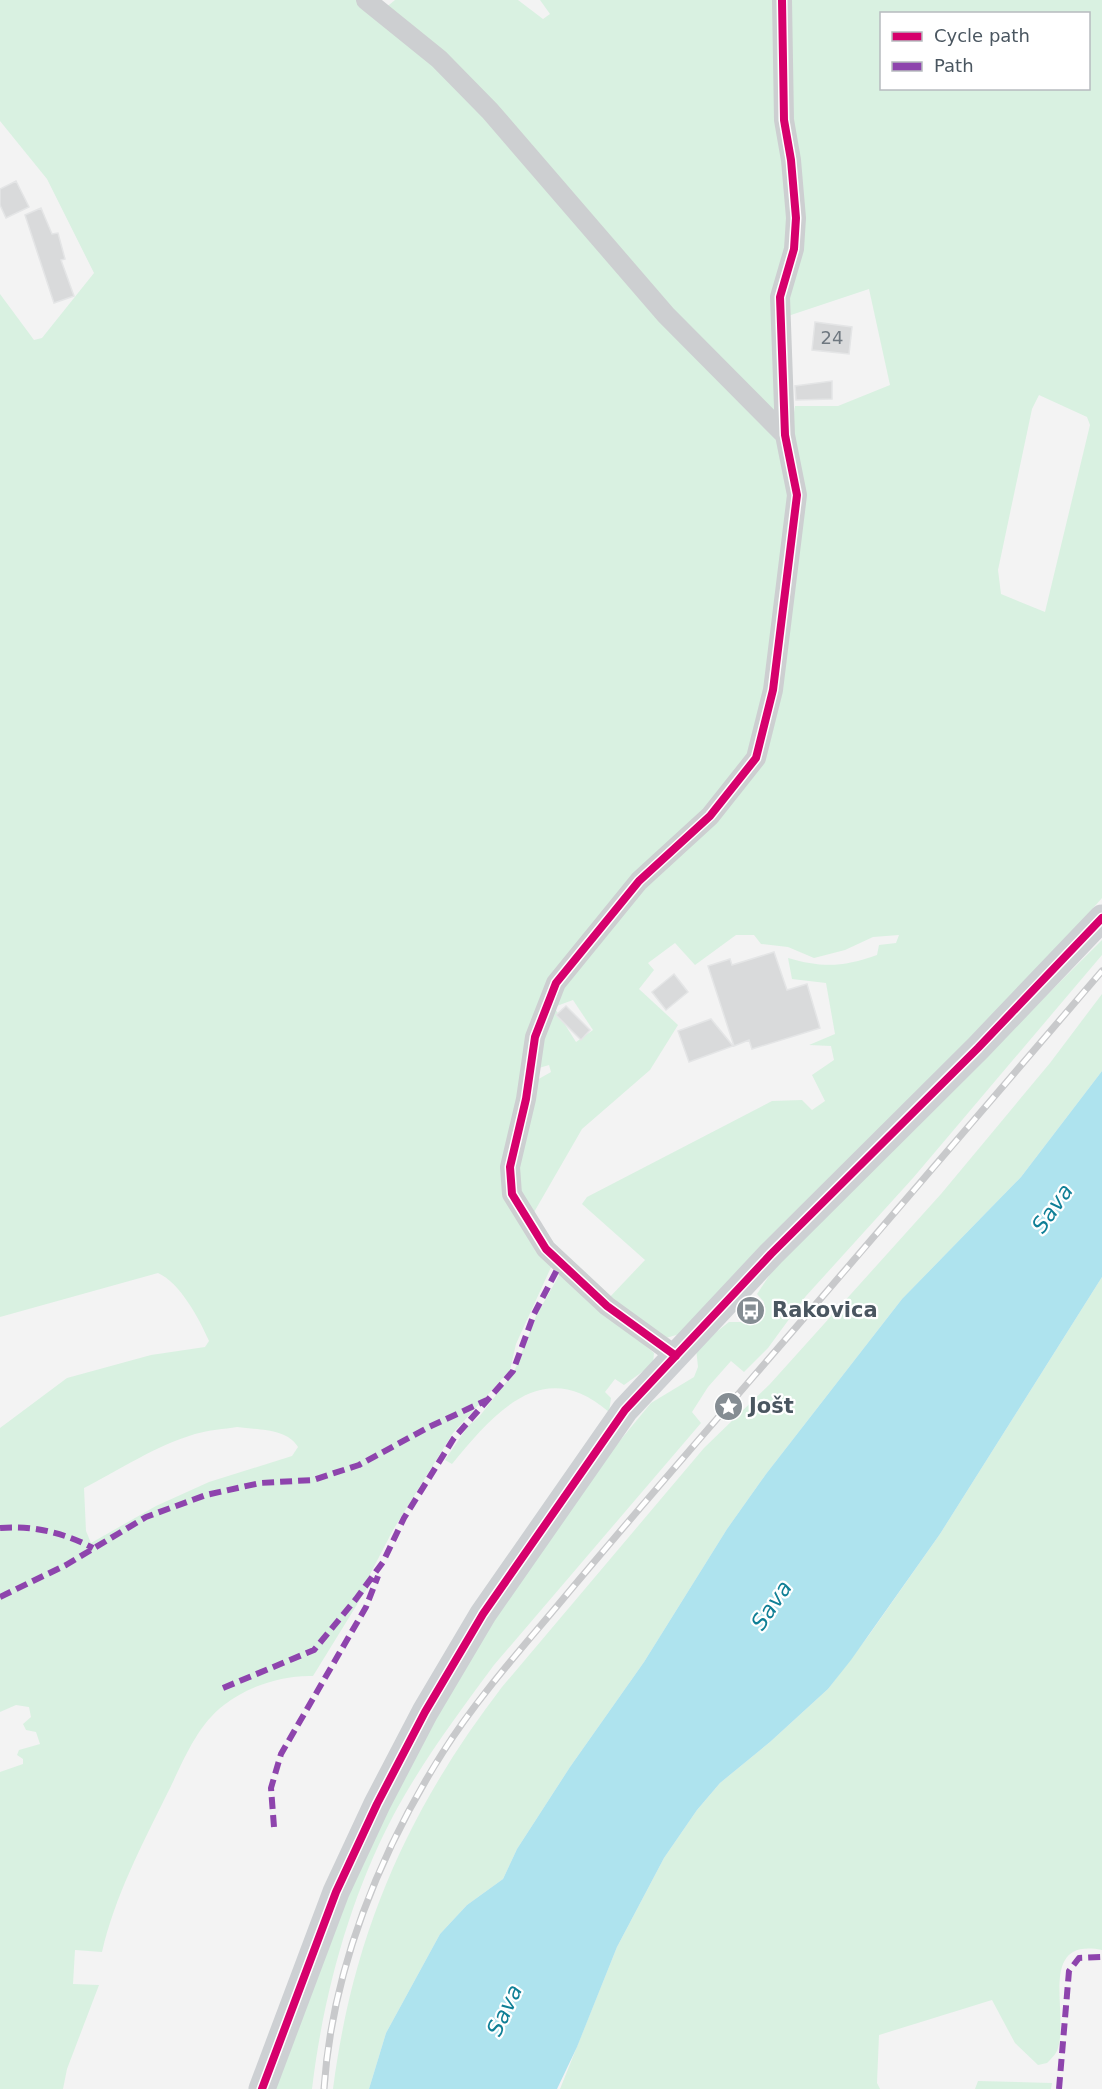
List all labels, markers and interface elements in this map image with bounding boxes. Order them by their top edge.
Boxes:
legend [880,12,1090,90]
text: Cycle path [934,25,1030,46]
text: Path [934,55,974,76]
house number: 24 [821,327,843,348]
water label: Sava [1027,1179,1078,1238]
bus stop icon: Rakovica [735,1294,767,1326]
place label: Rakovica [772,1298,878,1322]
place icon: Jošt [712,1390,744,1422]
place label: Jošt [747,1394,794,1418]
water label: Sava [746,1576,797,1635]
water label: Sava [482,1980,527,2040]

